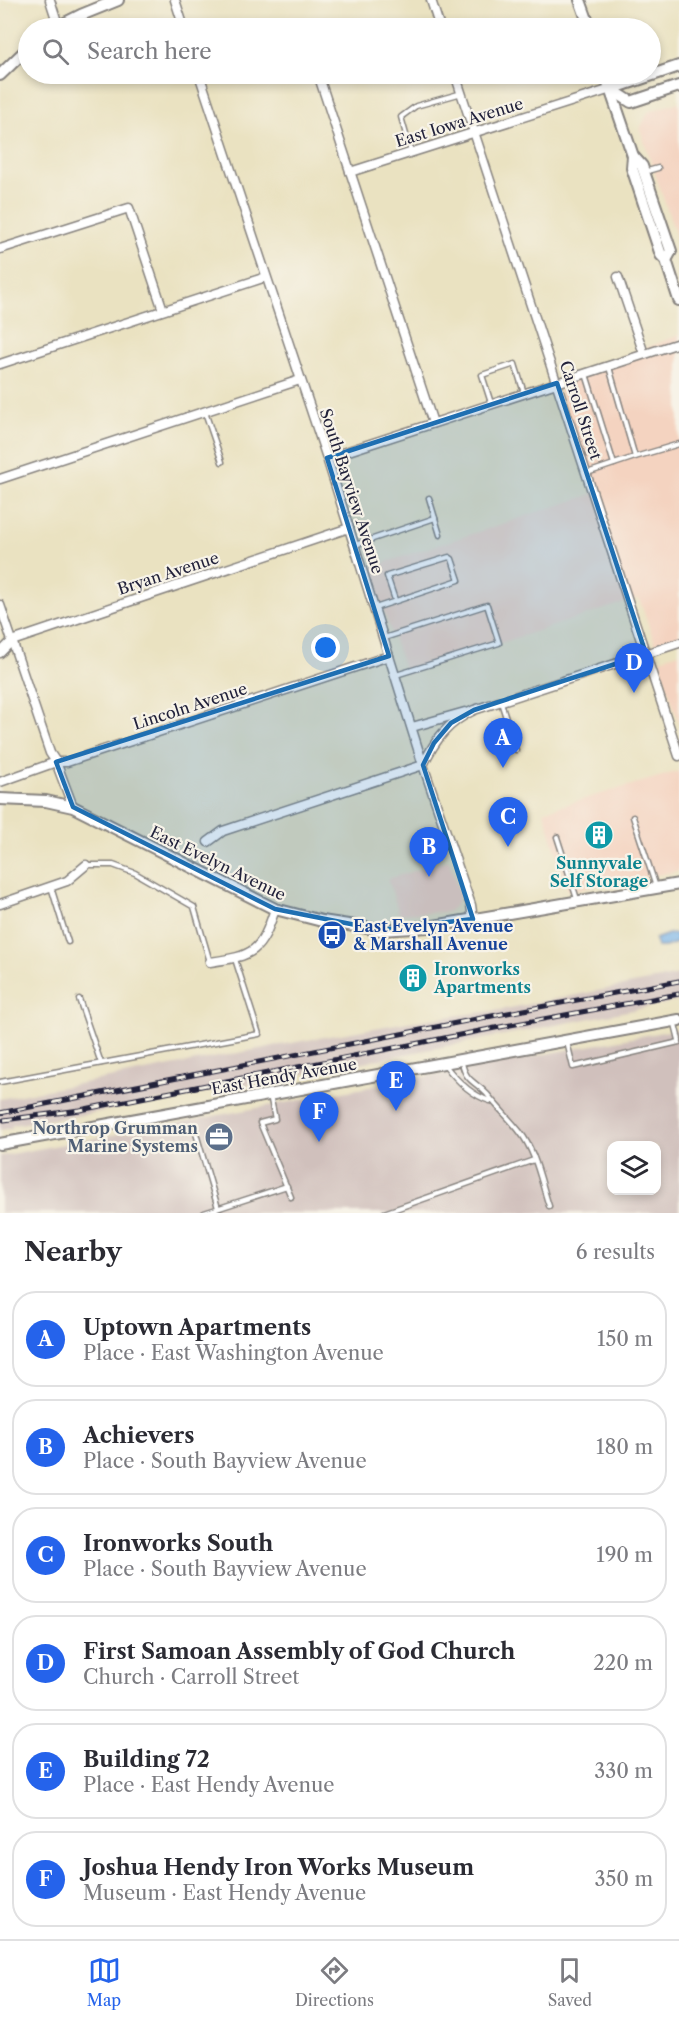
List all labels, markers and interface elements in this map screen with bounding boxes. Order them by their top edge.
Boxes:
search box [18,18,661,84]
icon: search [39,35,72,68]
text: Search here [87,38,212,65]
street label: East Iowa Avenue [393,93,525,151]
street label: Carroll Street [556,358,607,462]
street label: South Bayview Avenue [316,406,388,576]
street label: Bryan Avenue [115,547,221,599]
your location [311,633,340,662]
pin: D [614,644,654,693]
street label: Lincoln Avenue [130,678,250,734]
pin: A [484,718,522,768]
pin: C [488,798,528,847]
building icon: Sunnyvale Self Storage [583,819,615,851]
street label: East Evelyn Avenue [147,821,289,905]
pin: B [410,828,448,877]
place label: Sunnyvale Self Storage [550,853,649,891]
place label: East Evelyn Avenue & Marshall Avenue [353,916,514,954]
bus stop icon: East Evelyn Avenue & Marshall Avenue [316,919,348,951]
place label: Ironworks Apartments [433,959,531,997]
building icon: Ironworks Apartments [397,962,429,994]
street label: East Hendy Avenue [210,1053,358,1099]
pin: E [376,1062,416,1111]
pin: F [300,1092,338,1142]
place label: Northrop Grumman Marine Systems [32,1118,198,1156]
office icon: Northrop Grumman Marine Systems [203,1121,235,1153]
map controls [607,1141,661,1195]
button: layers [607,1141,661,1195]
text: Nearby [24,1236,122,1268]
text: 6 results [576,1240,655,1264]
text: Uptown Apartments [83,1314,311,1341]
text: A [38,1327,53,1351]
text: 150 m [597,1327,653,1351]
text: Place · East Washington Avenue [83,1341,384,1365]
text: Achievers [83,1422,195,1449]
text: B [38,1435,53,1459]
text: 180 m [596,1435,653,1459]
text: Place · South Bayview Avenue [83,1449,367,1473]
text: Ironworks South [83,1530,273,1557]
text: C [37,1543,54,1567]
text: 190 m [596,1543,653,1567]
text: Place · South Bayview Avenue [83,1557,367,1581]
text: First Samoan Assembly of God Church [83,1638,515,1665]
text: D [37,1651,54,1675]
text: 220 m [593,1651,653,1675]
text: Church · Carroll Street [83,1665,299,1689]
text: Building 72 [83,1746,210,1773]
text: E [38,1759,53,1783]
text: 330 m [594,1759,653,1783]
text: Place · East Hendy Avenue [83,1773,335,1797]
text: Joshua Hendy Iron Works Museum [83,1854,474,1881]
text: F [39,1867,52,1891]
text: 350 m [595,1867,653,1891]
text: Museum · East Hendy Avenue [83,1881,366,1905]
tab: Map [87,1954,121,2010]
tab: Directions [295,1954,374,2010]
tab: Saved [548,1954,592,2010]

